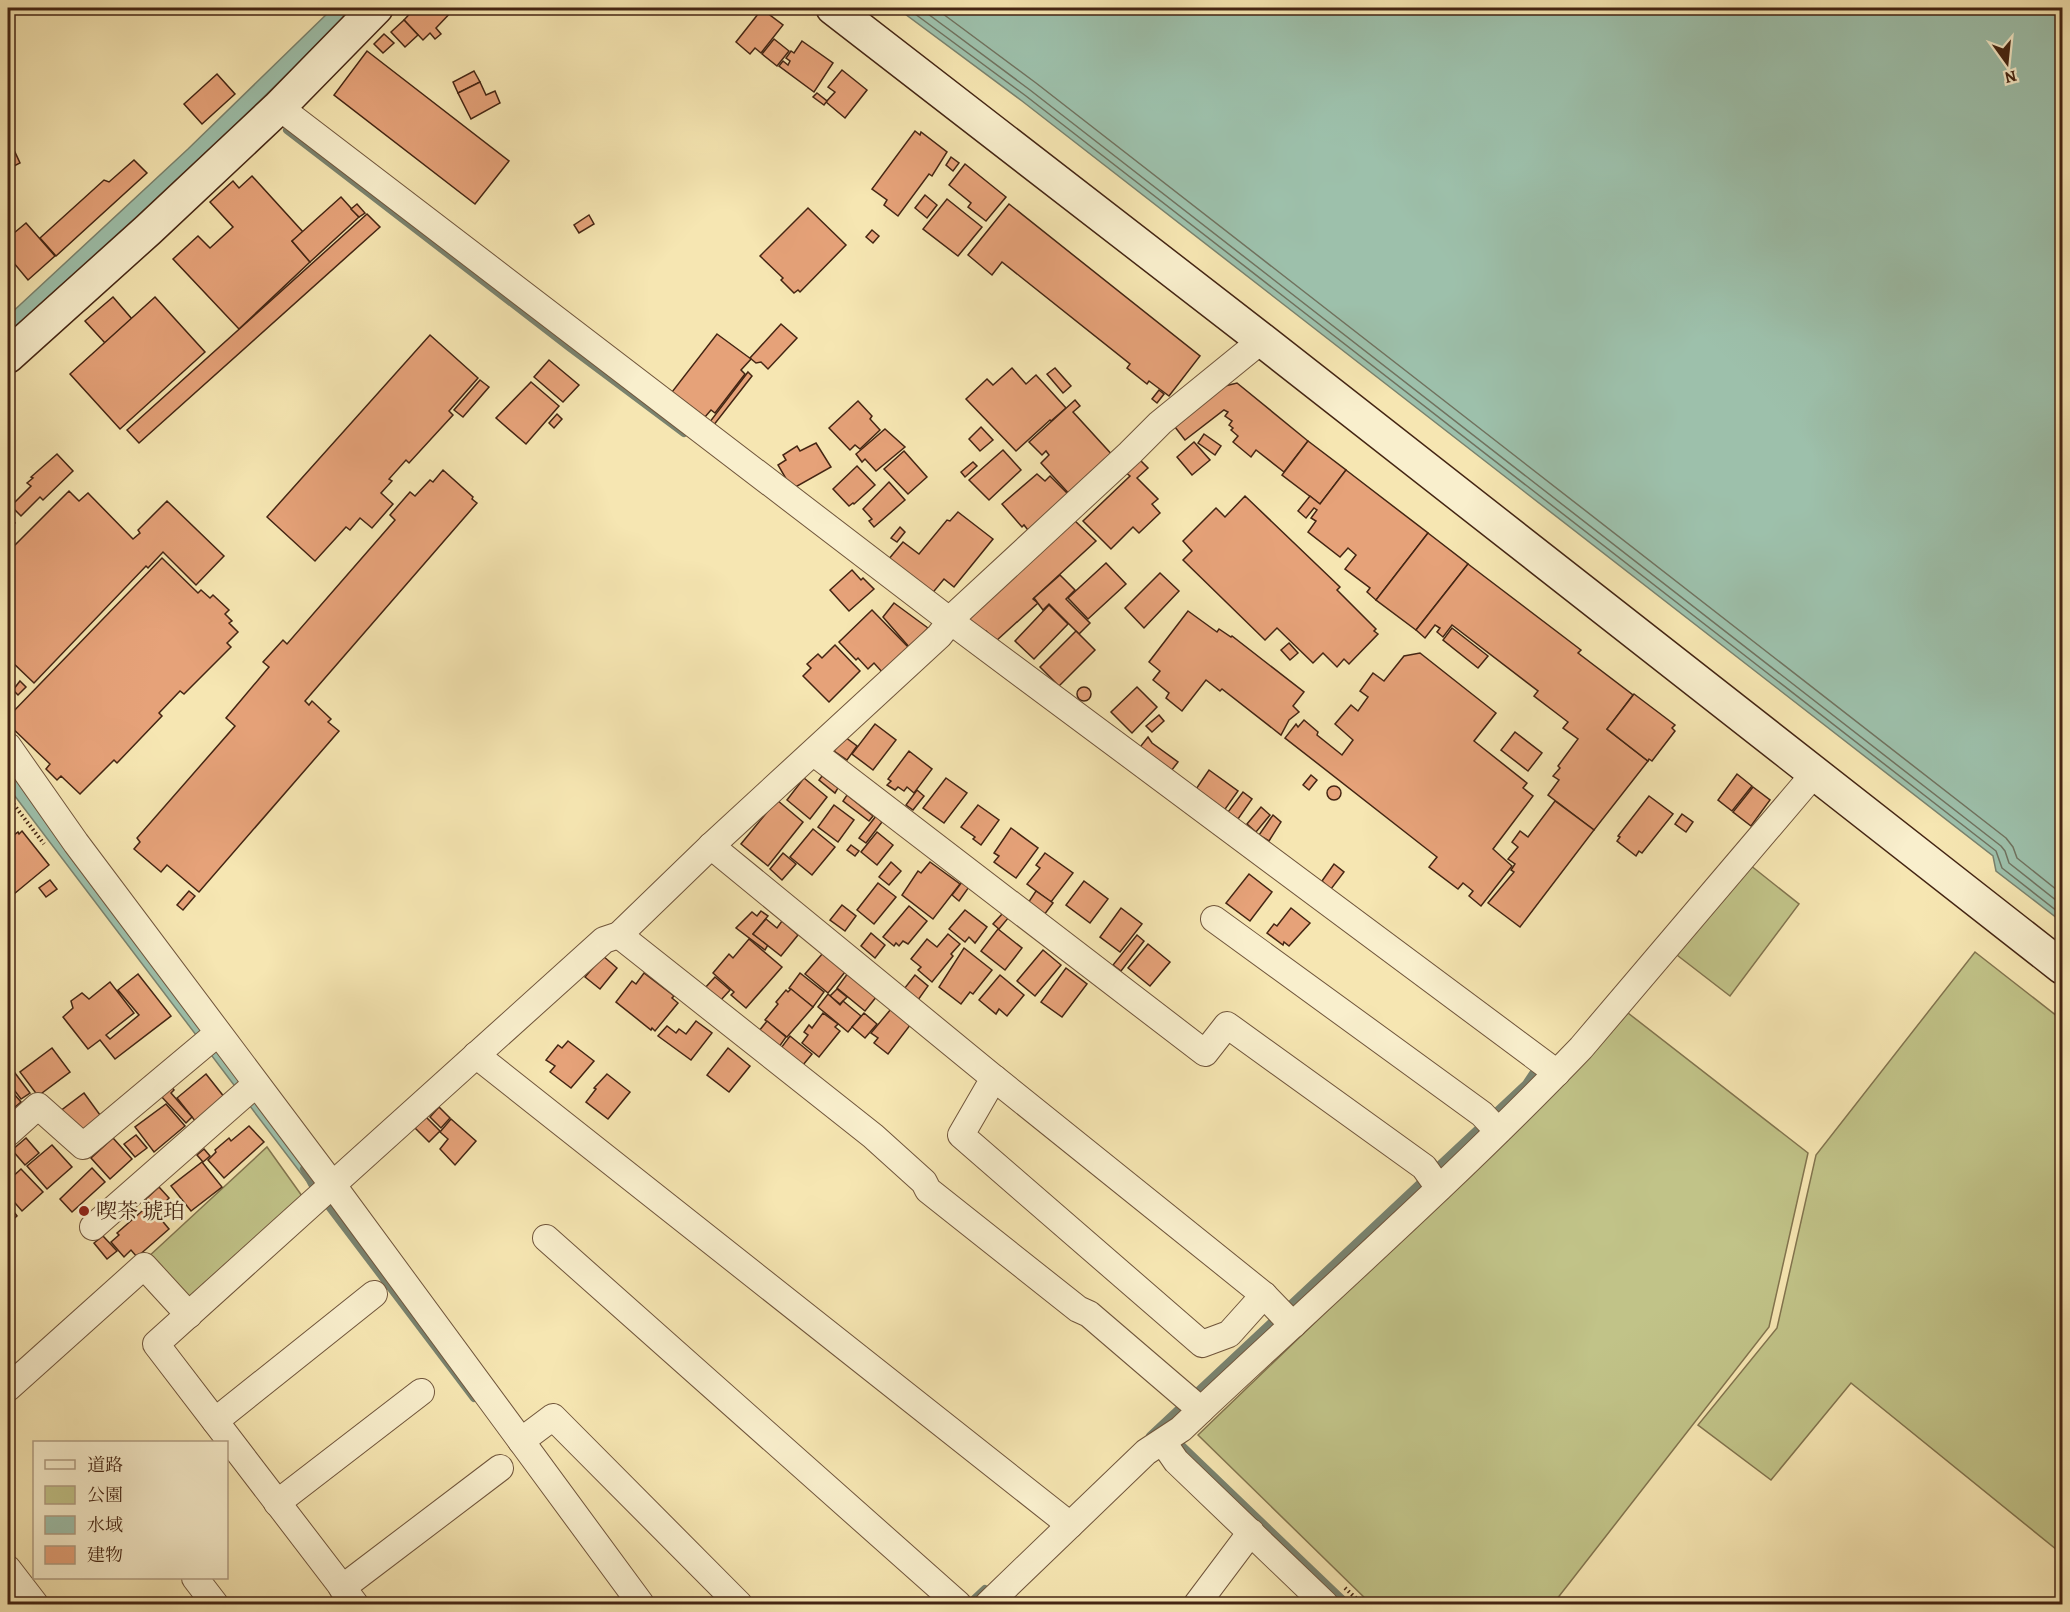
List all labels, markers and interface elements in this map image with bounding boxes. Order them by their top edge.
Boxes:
north arrow [1977,33,2037,93]
text: N [2002,64,2019,89]
place label: 喫茶 琥珀 [96,1197,184,1225]
marker: 喫茶 琥珀 [77,1204,91,1218]
legend [33,1441,228,1579]
text: 道路 [87,1453,123,1477]
text: 公園 [87,1483,123,1507]
text: 水域 [87,1513,123,1537]
text: 建物 [87,1543,123,1567]

